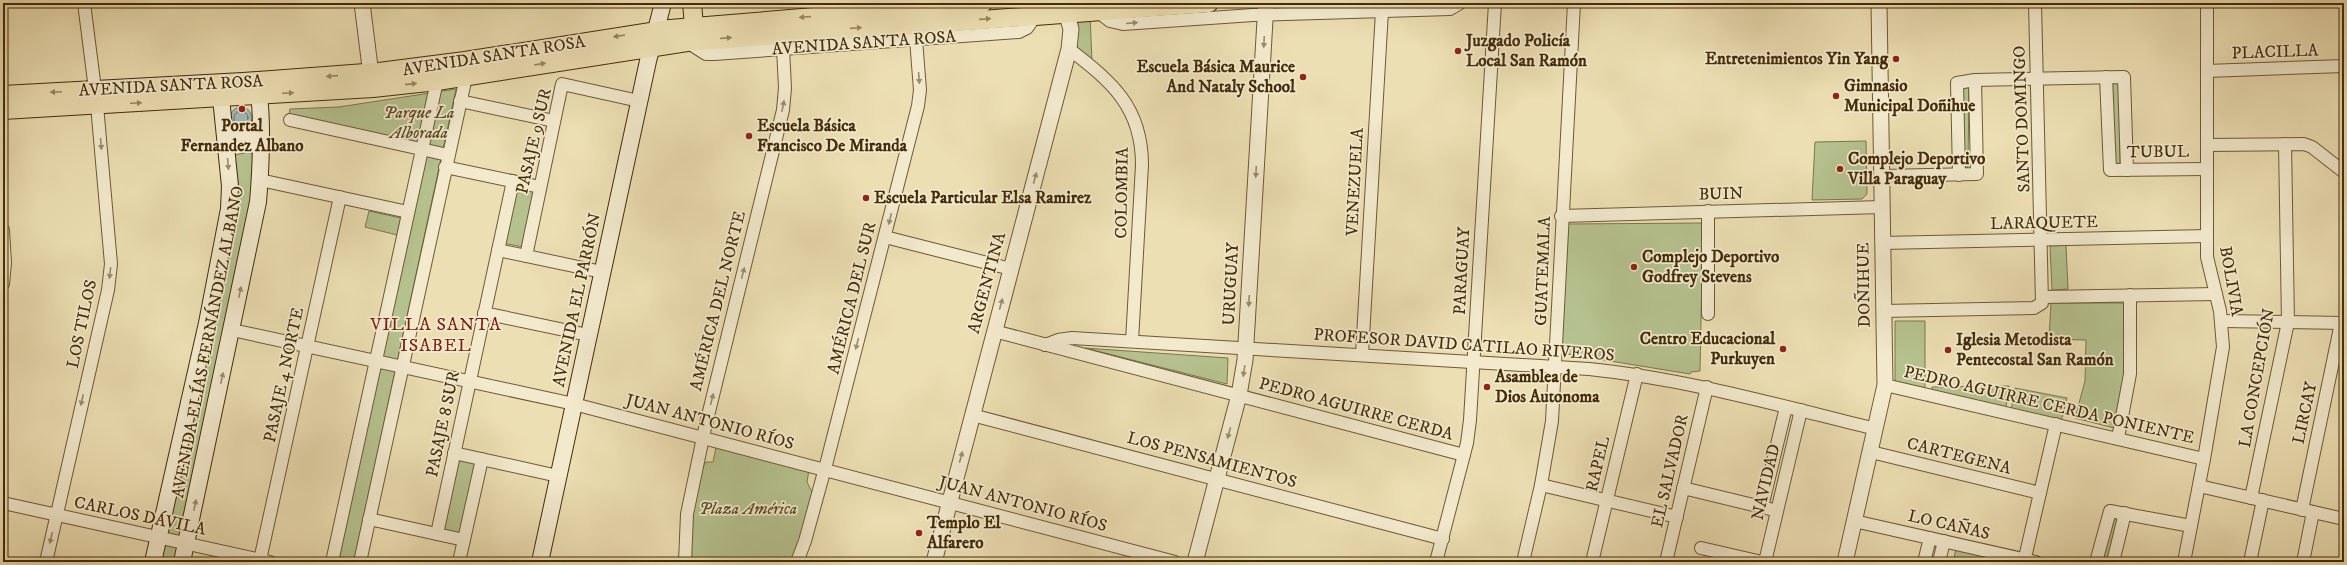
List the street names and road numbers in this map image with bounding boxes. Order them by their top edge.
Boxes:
street label: AVENIDA SANTA ROSA [771,26,957,60]
street label: AVENIDA SANTA ROSA [401,31,587,81]
street label: PLACILLA [2231,39,2319,65]
street label: SANTO DOMINGO [2008,45,2036,193]
street label: AVENIDA SANTA ROSA [78,70,264,102]
street label: PASAJE 9 SUR [511,85,557,196]
street label: VENEZUELA [1341,127,1369,238]
street label: TUBUL [2127,140,2189,164]
street label: COLOMBIA [1110,147,1134,239]
street label: BUIN [1698,183,1744,205]
street label: AVENIDA ELÍAS FERNÁNDEZ ALBANO [166,184,249,500]
street label: AMÉRICA DEL NORTE [685,209,751,393]
street label: AVENIDA EL PARRÓN [547,211,606,389]
street label: LARAQUETE [1990,211,2098,235]
street label: GUATEMALA [1530,216,1556,326]
street label: AMÉRICA DEL SUR [822,219,882,376]
street label: PARAGUAY [1449,226,1475,316]
street label: ARGENTINA [963,230,1011,336]
street label: URUGUAY [1218,242,1244,326]
street label: DOÑIHUE [1851,242,1876,328]
street label: BOLIVIA [2214,244,2248,318]
street label: LOS TILOS [62,278,102,370]
street label: PASAJE 4 NORTE [259,305,309,445]
street label: LA CONCEPCIÓN [2233,306,2280,449]
street label: PROFESOR DAVID CATILAO RIVEROS [1313,324,1615,367]
street label: PEDRO AGUIRRE CERDA PONIENTE [1902,361,2196,449]
street label: PASAJE 8 SUR [421,368,465,479]
street label: PEDRO AGUIRRE CERDA [1256,372,1456,446]
street label: LIRCAY [2288,380,2322,446]
street label: JUAN ANTONIO RÍOS [622,387,797,455]
street label: EL SALVADOR [1646,412,1694,530]
street label: LOS PENSAMIENTOS [1125,427,1299,493]
street label: CARTEGENA [1905,432,2014,480]
street label: RAPEL [1581,434,1615,494]
street label: NAVIDAD [1747,442,1785,522]
street label: JUAN ANTONIO RÍOS [935,469,1110,537]
street label: CARLOS DÁVILA [72,490,208,541]
street label: LO CAÑAS [1906,504,1992,545]

